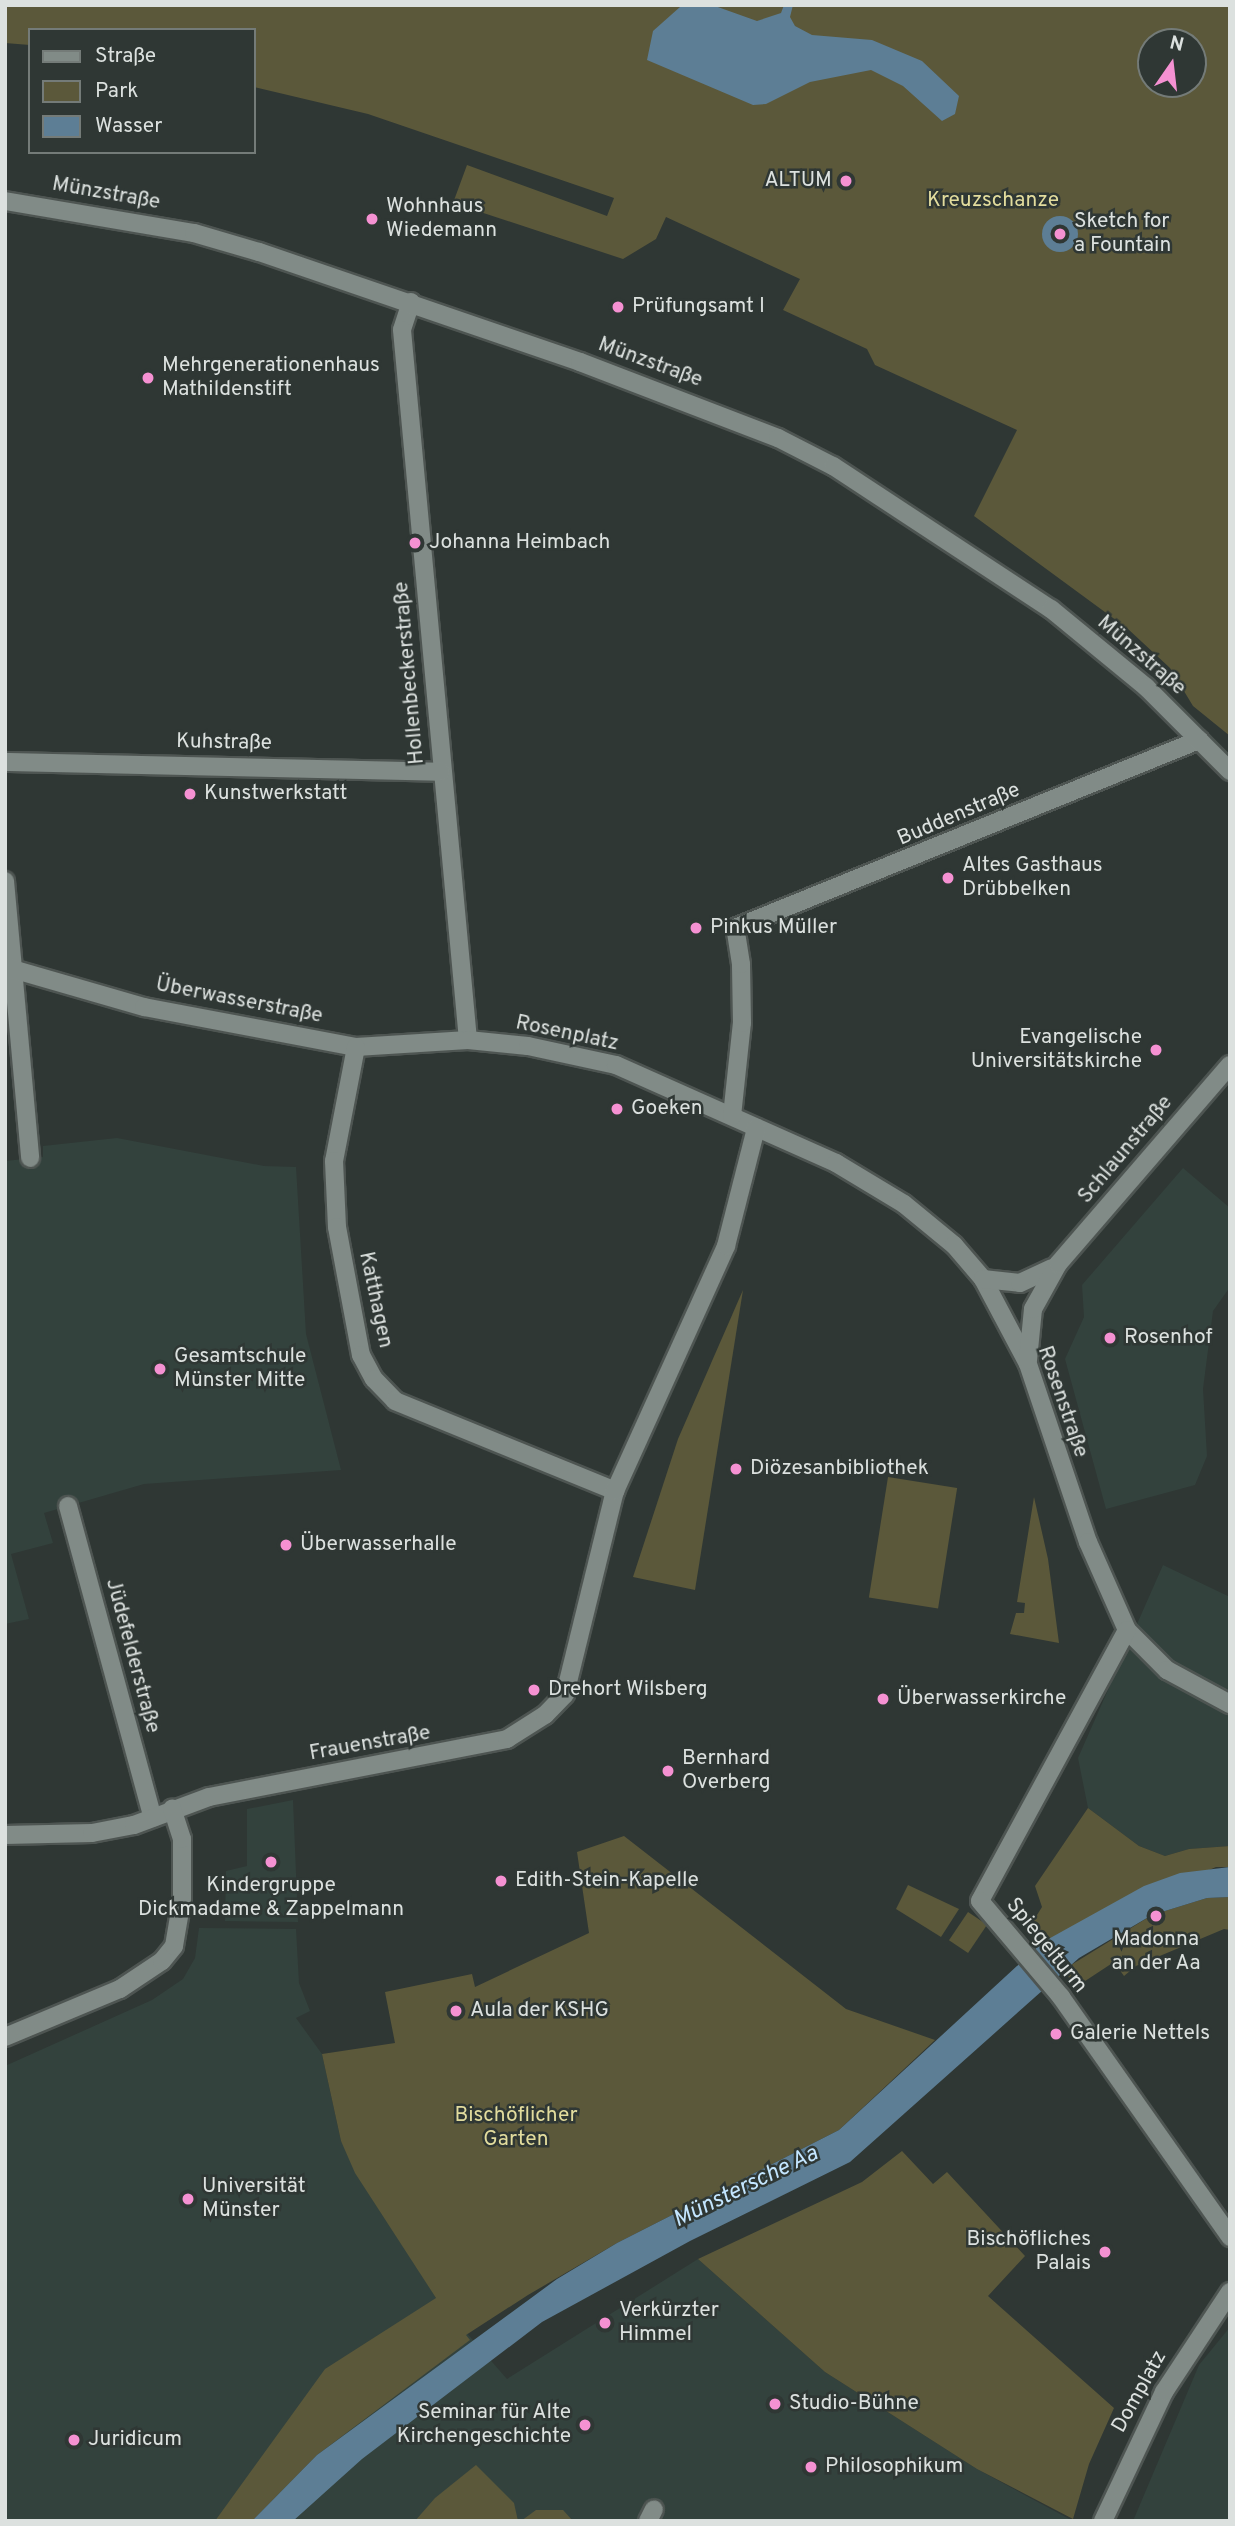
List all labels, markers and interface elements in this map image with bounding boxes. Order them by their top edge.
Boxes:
legend [28,28,256,154]
north arrow [1137,28,1207,98]
text: N [1167,31,1186,58]
text: Straße [95,43,156,70]
text: Park [95,78,138,105]
text: Wasser [95,113,162,140]
place label: ALTUM [765,168,832,194]
street label: Münzstraße [50,172,162,216]
marker: ALTUM [838,173,854,189]
park label: Kreuzschanze [927,188,1059,214]
place label: Wohnhaus Wiedemann [386,194,497,244]
place label: Sketch for a Fountain [1074,209,1171,259]
marker: Wohnhaus Wiedemann [364,211,380,227]
marker: Sketch for a Fountain [1052,226,1068,242]
place label: Prüfungsamt I [632,294,765,320]
marker: Prüfungsamt I [610,299,626,315]
street label: Münzstraße [594,332,706,394]
place label: Mehrgenerationenhaus Mathildenstift [162,353,380,403]
marker: Mehrgenerationenhaus Mathildenstift [140,370,156,386]
place label: Johanna Heimbach [429,530,610,556]
marker: Johanna Heimbach [407,535,423,551]
street label: Hollenbeckerstraße [389,580,431,766]
street label: Münzstraße [1091,611,1191,701]
street label: Kuhstraße [176,730,272,756]
street label: Buddenstraße [894,778,1024,852]
place label: Kunstwerkstatt [204,781,348,807]
marker: Kunstwerkstatt [182,786,198,802]
place label: Altes Gasthaus Drübbelken [962,853,1103,903]
marker: Altes Gasthaus Drübbelken [940,870,956,886]
place label: Pinkus Müller [710,915,837,941]
marker: Pinkus Müller [688,920,704,936]
street label: Überwasserstraße [153,972,325,1030]
street label: Rosenplatz [513,1011,621,1057]
place label: Evangelische Universitätskirche [971,1025,1142,1075]
marker: Evangelische Universitätskirche [1148,1042,1164,1058]
street label: Schlaunstraße [1074,1091,1178,1209]
place label: Goeken [631,1096,703,1122]
marker: Goeken [609,1101,625,1117]
street label: Katthagen [353,1250,397,1350]
place label: Rosenhof [1124,1325,1213,1351]
marker: Rosenhof [1102,1330,1118,1346]
street label: Rosenstraße [1031,1343,1093,1461]
place label: Gesamtschule Münster Mitte [174,1344,306,1394]
marker: Gesamtschule Münster Mitte [152,1361,168,1377]
place label: Diözesanbibliothek [750,1456,929,1482]
marker: Diözesanbibliothek [728,1461,744,1477]
place label: Überwasserhalle [300,1532,457,1558]
marker: Überwasserhalle [278,1537,294,1553]
street label: Jüdefelderstraße [99,1576,165,1736]
place label: Drehort Wilsberg [548,1677,708,1703]
marker: Drehort Wilsberg [526,1682,542,1698]
place label: Überwasserkirche [897,1686,1066,1712]
marker: Überwasserkirche [875,1691,891,1707]
street label: Frauenstraße [307,1721,433,1767]
place label: Bernhard Overberg [682,1746,770,1796]
marker: Bernhard Overberg [660,1763,676,1779]
marker: Kindergruppe Dickmadame & Zappelmann [263,1854,279,1870]
place label: Edith-Stein-Kapelle [515,1868,699,1894]
place label: Kindergruppe Dickmadame & Zappelmann [138,1873,404,1923]
marker: Edith-Stein-Kapelle [493,1873,509,1889]
street label: Spiegelturm [1000,1893,1092,1999]
marker: Madonna an der Aa [1148,1908,1164,1924]
place label: Madonna an der Aa [1111,1927,1201,1977]
place label: Aula der KSHG [470,1998,609,2024]
marker: Aula der KSHG [448,2003,464,2019]
place label: Galerie Nettels [1070,2021,1210,2047]
marker: Galerie Nettels [1048,2026,1064,2042]
park label: Bischöflicher Garten [454,2103,578,2153]
water label: Münstersche Aa [669,2141,823,2235]
place label: Universität Münster [202,2174,306,2224]
marker: Universität Münster [180,2191,196,2207]
place label: Bischöfliches Palais [967,2227,1091,2277]
marker: Bischöfliches Palais [1097,2244,1113,2260]
place label: Verkürzter Himmel [619,2298,719,2348]
marker: Verkürzter Himmel [597,2315,613,2331]
street label: Domplatz [1107,2346,1173,2438]
place label: Studio-Bühne [789,2391,919,2417]
marker: Studio-Bühne [767,2396,783,2412]
place label: Seminar für Alte Kirchengeschichte [397,2400,571,2450]
marker: Seminar für Alte Kirchengeschichte [577,2417,593,2433]
place label: Juridicum [88,2427,182,2453]
marker: Juridicum [66,2432,82,2448]
place label: Philosophikum [825,2454,963,2480]
marker: Philosophikum [803,2459,819,2475]

